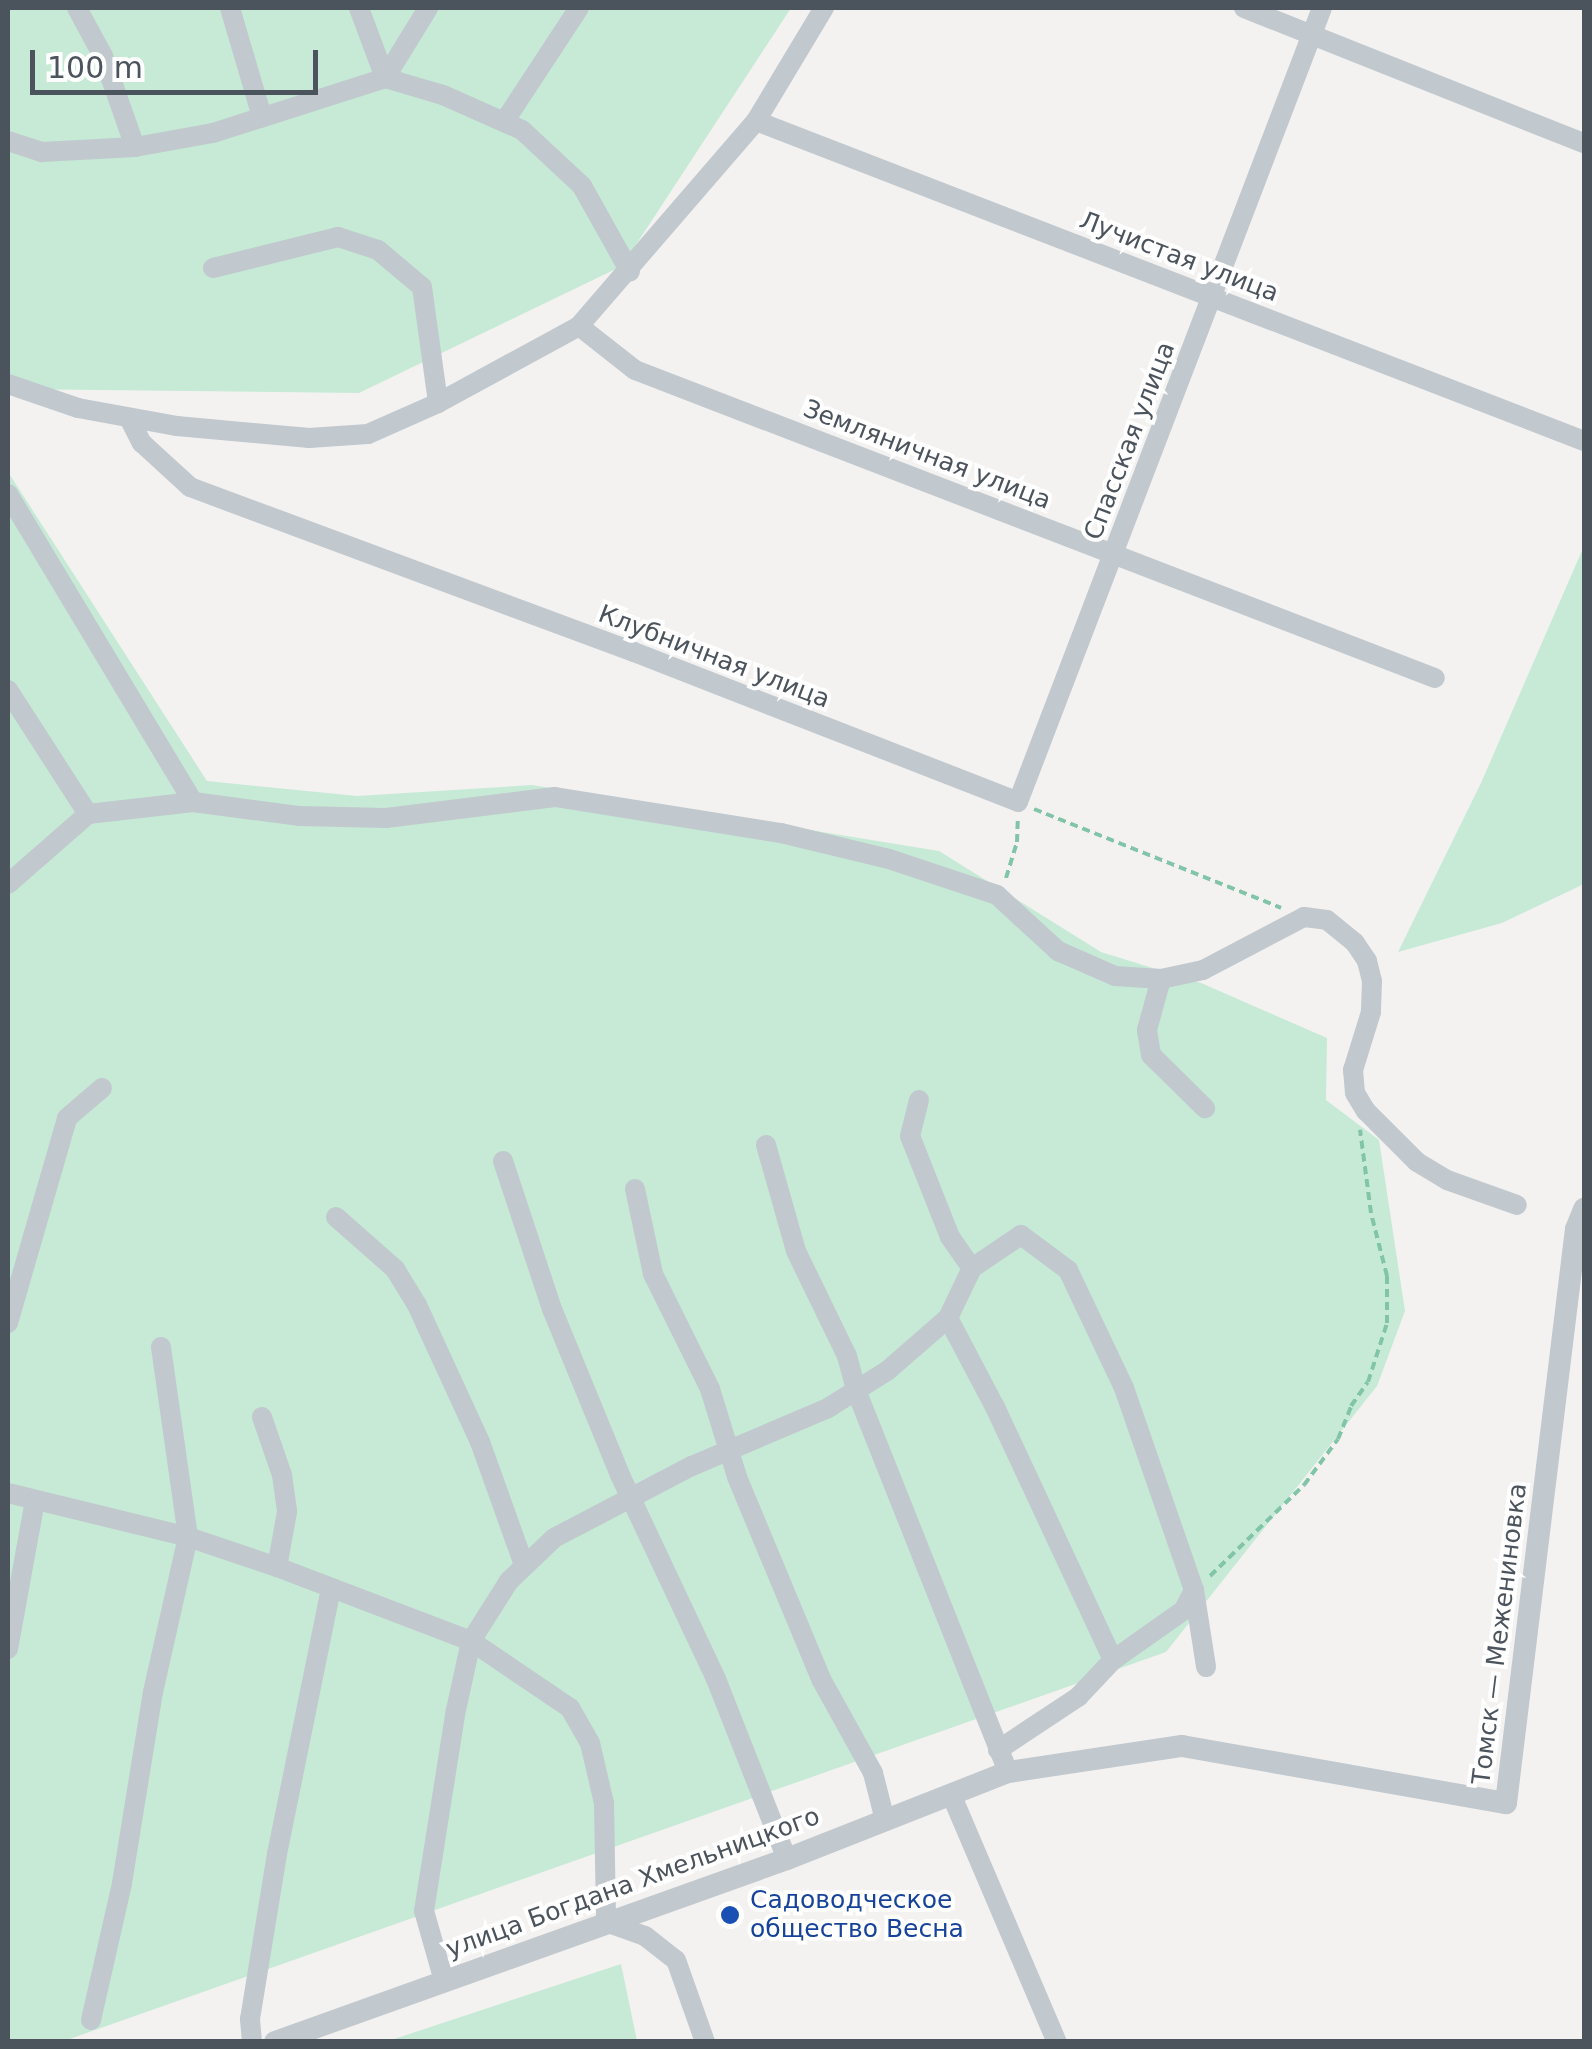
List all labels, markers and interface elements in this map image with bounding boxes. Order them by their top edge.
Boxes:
scale bar [35,30,322,92]
text: 100 m [47,50,143,85]
street label: Лучистая улица [1075,205,1283,309]
street label: Спасская улица [1078,338,1182,544]
street label: Земляничная улица [799,394,1055,516]
street label: Клубничная улица [594,599,834,715]
street label: Томск — Межениновка [1467,1482,1533,1786]
street label: улица Богдана Хмельницкого [442,1801,824,1965]
place label: Садоводческое общество Весна [750,1886,964,1945]
marker: Садоводческое общество Весна [719,1904,741,1926]

